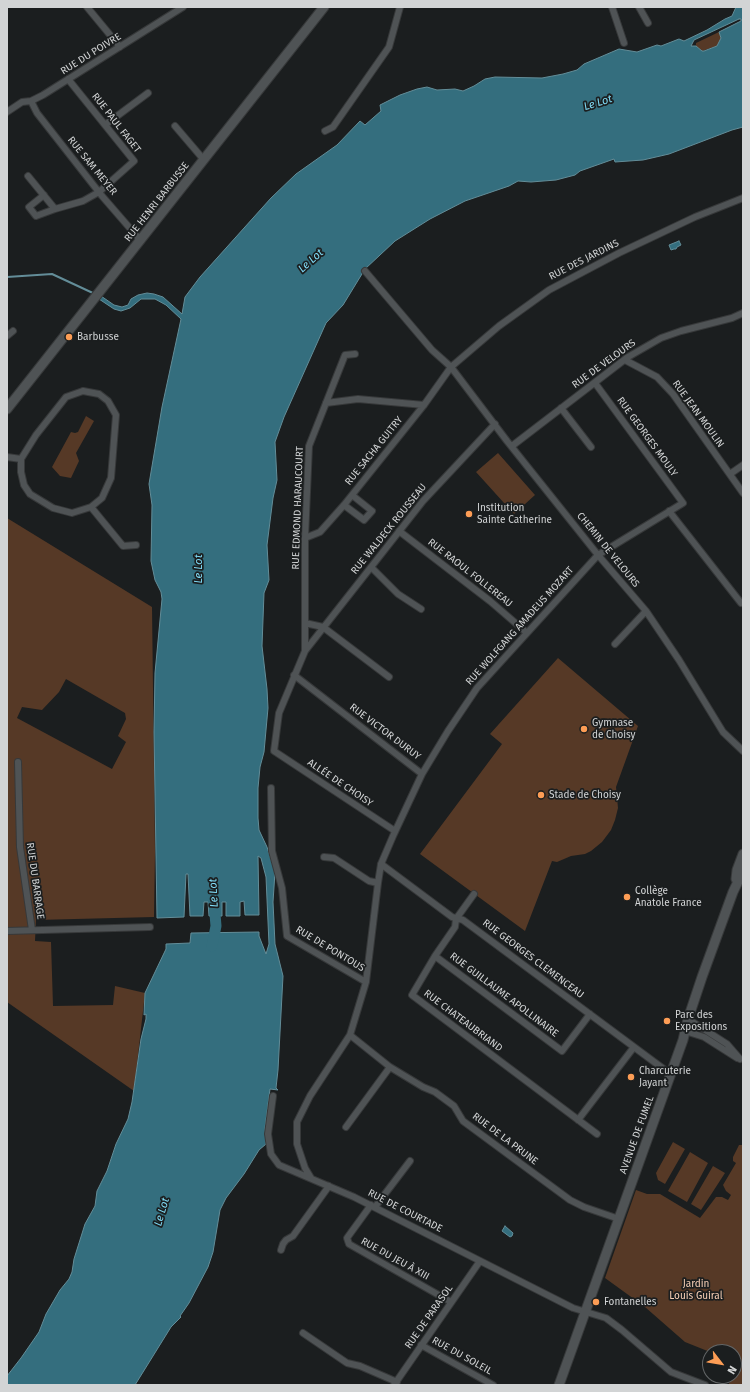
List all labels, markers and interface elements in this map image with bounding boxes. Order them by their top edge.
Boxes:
street label: RUE DU POIVRE [59,31,123,77]
street label: RUE PAUL FAGET [89,91,143,155]
water label: Le Lot [582,92,614,114]
street label: RUE SAM MEYER [65,134,119,198]
street label: RUE HENRI BARBUSSE [122,160,192,244]
street label: RUE DES JARDINS [547,237,621,283]
water label: Le Lot [296,246,326,276]
place label: Barbusse [77,331,119,343]
marker: Barbusse [64,332,74,342]
street label: RUE DE VELOURS [570,337,638,391]
street label: RUE JEAN MOULIN [670,378,726,450]
street label: RUE GEORGES MOULY [614,395,680,479]
street label: RUE SACHA GUITRY [343,414,405,488]
street label: RUE EDMOND HARAUCOURT [290,446,306,570]
street label: RUE WALDECK ROUSSEAU [349,481,429,577]
place label: Institution Sainte Catherine [477,502,552,526]
marker: Institution Sainte Catherine [464,509,474,519]
street label: CHEMIN DE VELOURS [574,510,642,590]
street label: RUE RAOUL FOLLEREAU [425,536,515,610]
water label: Le Lot [192,554,206,584]
street label: RUE WOLFGANG AMADEUS MOZART [464,564,576,688]
street label: RUE VICTOR DURUY [347,701,423,763]
place label: Gymnase de Choisy [592,717,636,740]
marker: Gymnase de Choisy [579,724,589,734]
street label: ALLÉE DE CHOISY [305,757,375,809]
place label: Stade de Choisy [549,789,621,801]
marker: Stade de Choisy [536,790,546,800]
street label: RUE DU BARRAGE [24,842,46,920]
water label: Le Lot [207,878,221,908]
place label: Collège Anatole France [635,885,702,908]
marker: Collège Anatole France [622,892,632,902]
street label: RUE GEORGES CLEMENCEAU [480,917,586,1001]
street label: RUE DE PONTOUS [293,924,367,974]
street label: RUE GUILLAUME APOLLINAIRE [447,950,561,1040]
street label: RUE CHATEAUBRIAND [421,988,505,1054]
place label: Parc des Expositions [675,1009,727,1032]
marker: Parc des Expositions [662,1016,672,1026]
place label: Charcuterie Jayant [639,1065,691,1088]
marker: Charcuterie Jayant [626,1072,636,1082]
street label: AVENUE DE FUMEL [617,1094,657,1176]
street label: RUE DE LA PRUNE [470,1110,540,1168]
street label: RUE DE COURTADE [366,1187,444,1235]
water label: Le Lot [152,1196,172,1228]
street label: RUE DU JEU À XIII [359,1235,431,1283]
park label: Jardin Louis Guiral [669,1278,723,1302]
street label: RUE DE PARASOL [403,1283,455,1351]
place label: Fontanelles [604,1296,656,1308]
marker: Fontanelles [591,1297,601,1307]
street label: RUE DU SOLEIL [430,1335,494,1377]
north arrow [702,1344,742,1384]
text: N [724,1363,739,1376]

